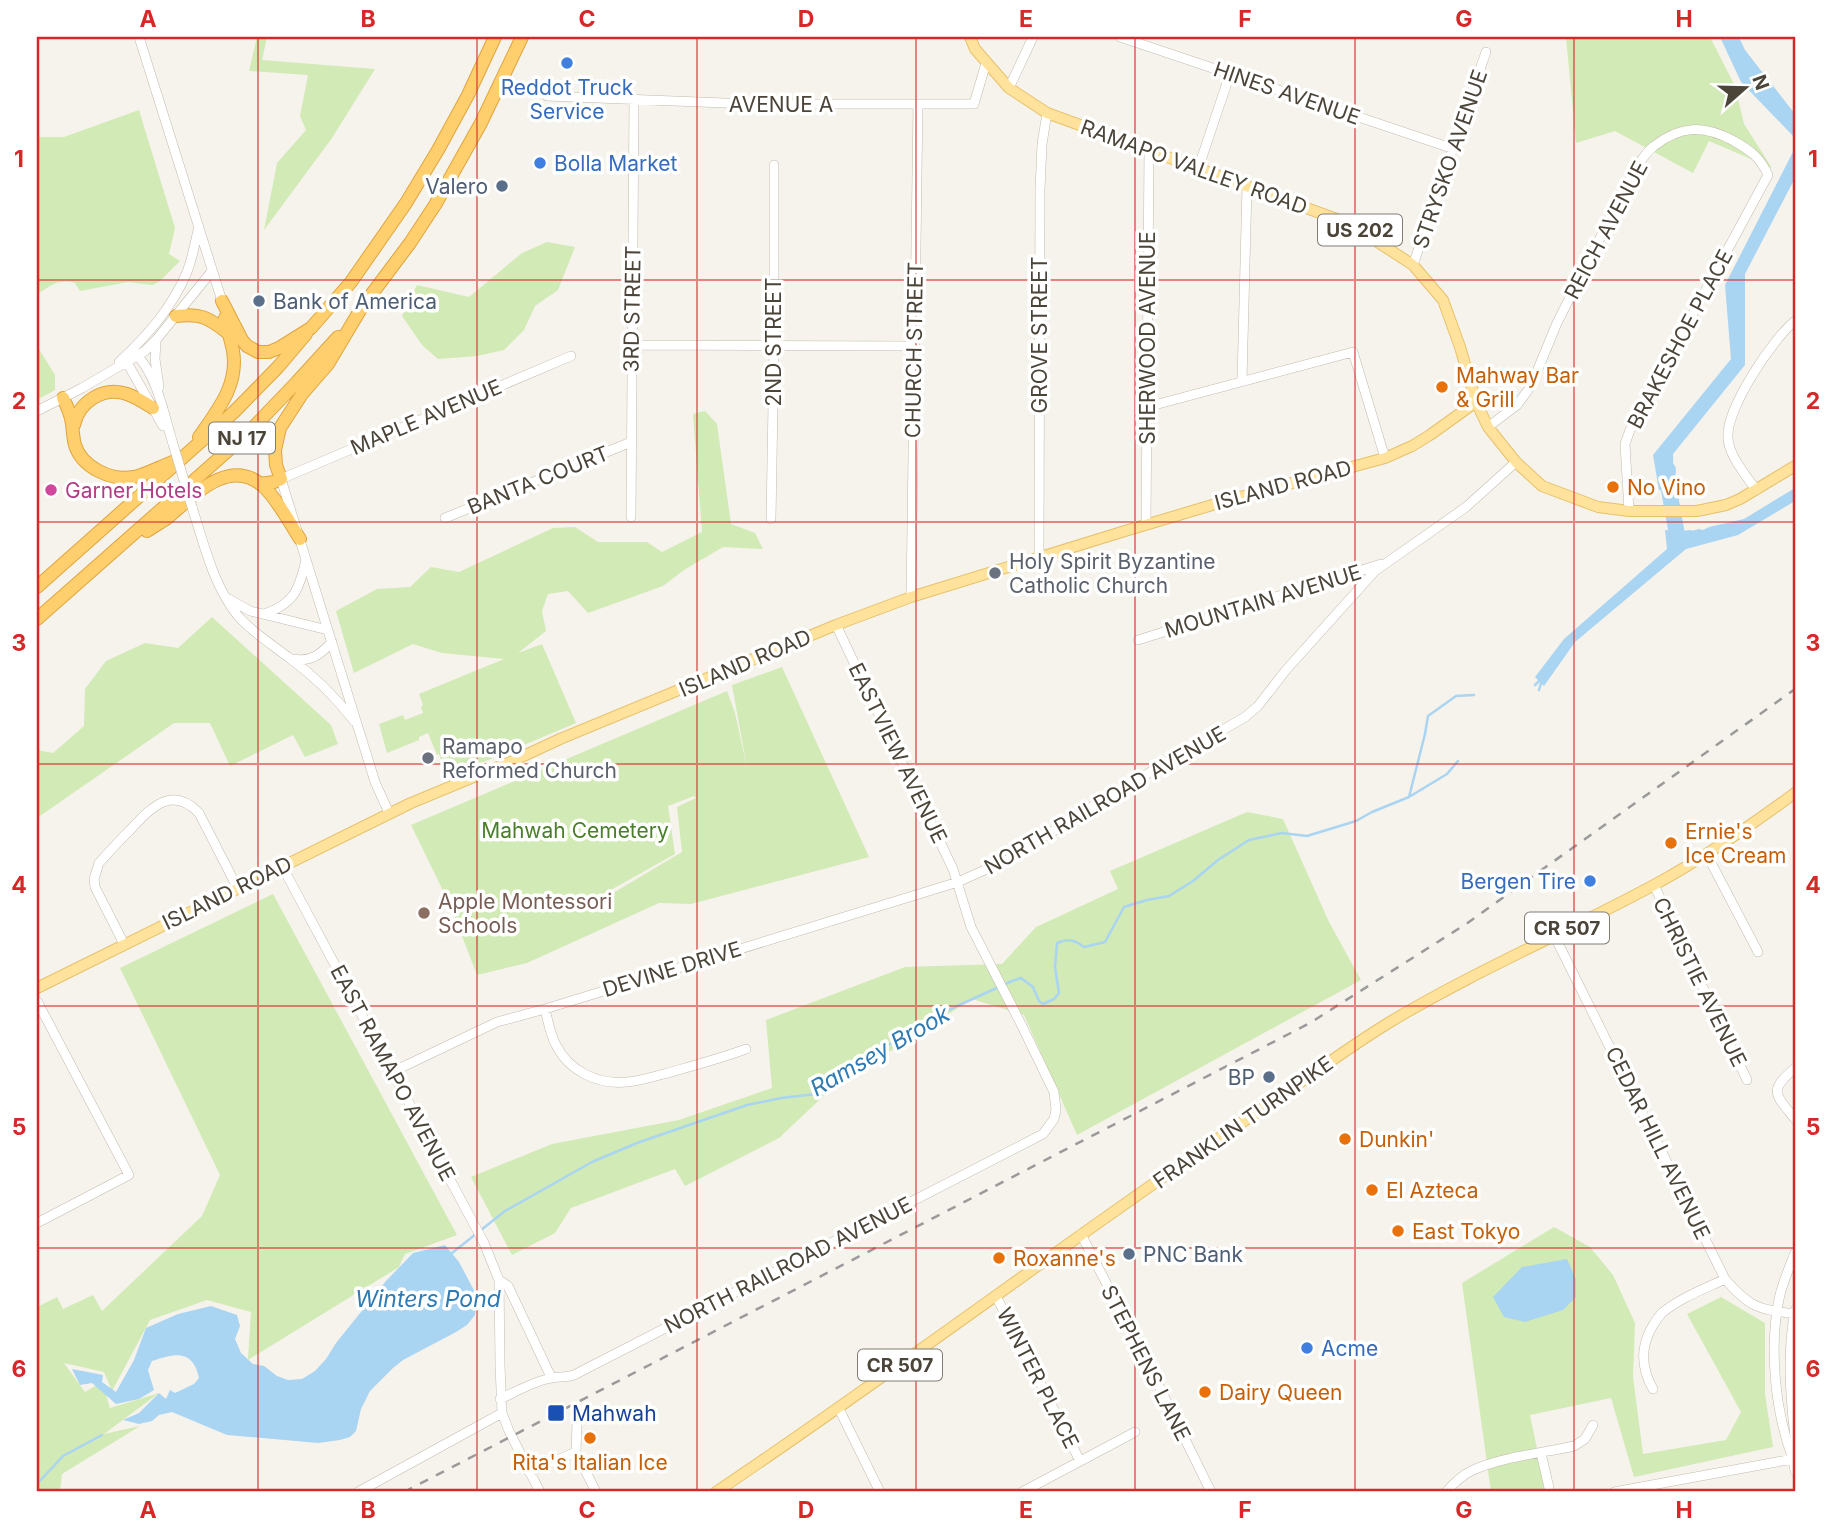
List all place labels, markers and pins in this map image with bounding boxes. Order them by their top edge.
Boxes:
marker: Reddot Truck Service [559,55,575,71]
place label: Reddot Truck Service [501,75,634,124]
place label: Bolla Market [554,151,677,176]
marker: Bolla Market [532,155,548,171]
place label: Valero [425,174,488,199]
marker: Valero [494,178,510,194]
place label: Bank of America [273,289,437,314]
marker: Bank of America [251,293,267,309]
place label: Mahway Bar & Grill [1456,363,1579,412]
marker: Mahway Bar & Grill [1434,379,1450,395]
place label: No Vino [1627,475,1706,500]
place label: Garner Hotels [65,478,202,503]
marker: No Vino [1605,479,1621,495]
marker: Garner Hotels [43,482,59,498]
place label: Holy Spirit Byzantine Catholic Church [1009,549,1216,598]
marker: Holy Spirit Byzantine Catholic Church [987,565,1003,581]
place label: Ramapo Reformed Church [442,734,617,783]
marker: Ramapo Reformed Church [420,750,436,766]
place label: Ernie's Ice Cream [1685,819,1786,868]
marker: Ernie's Ice Cream [1663,835,1679,851]
place label: Bergen Tire [1461,869,1576,894]
marker: Bergen Tire [1582,873,1598,889]
place label: Apple Montessori Schools [438,889,612,938]
marker: Apple Montessori Schools [416,905,432,921]
place label: BP [1228,1065,1255,1090]
marker: BP [1261,1069,1277,1085]
place label: Dunkin' [1359,1127,1434,1152]
marker: Dunkin' [1337,1131,1353,1147]
place label: El Azteca [1386,1178,1479,1203]
marker: El Azteca [1364,1182,1380,1198]
place label: East Tokyo [1412,1219,1520,1244]
marker: East Tokyo [1390,1223,1406,1239]
place label: PNC Bank [1143,1242,1243,1267]
place label: Roxanne's [1013,1246,1116,1271]
marker: PNC Bank [1121,1246,1137,1262]
marker: Roxanne's [991,1250,1007,1266]
place label: Acme [1321,1336,1378,1361]
marker: Acme [1299,1340,1315,1356]
place label: Dairy Queen [1219,1380,1342,1405]
marker: Dairy Queen [1197,1384,1213,1400]
place label: Mahwah [572,1401,657,1426]
marker: Mahwah [546,1403,566,1423]
marker: Rita's Italian Ice [582,1430,598,1446]
place label: Rita's Italian Ice [512,1450,668,1475]

